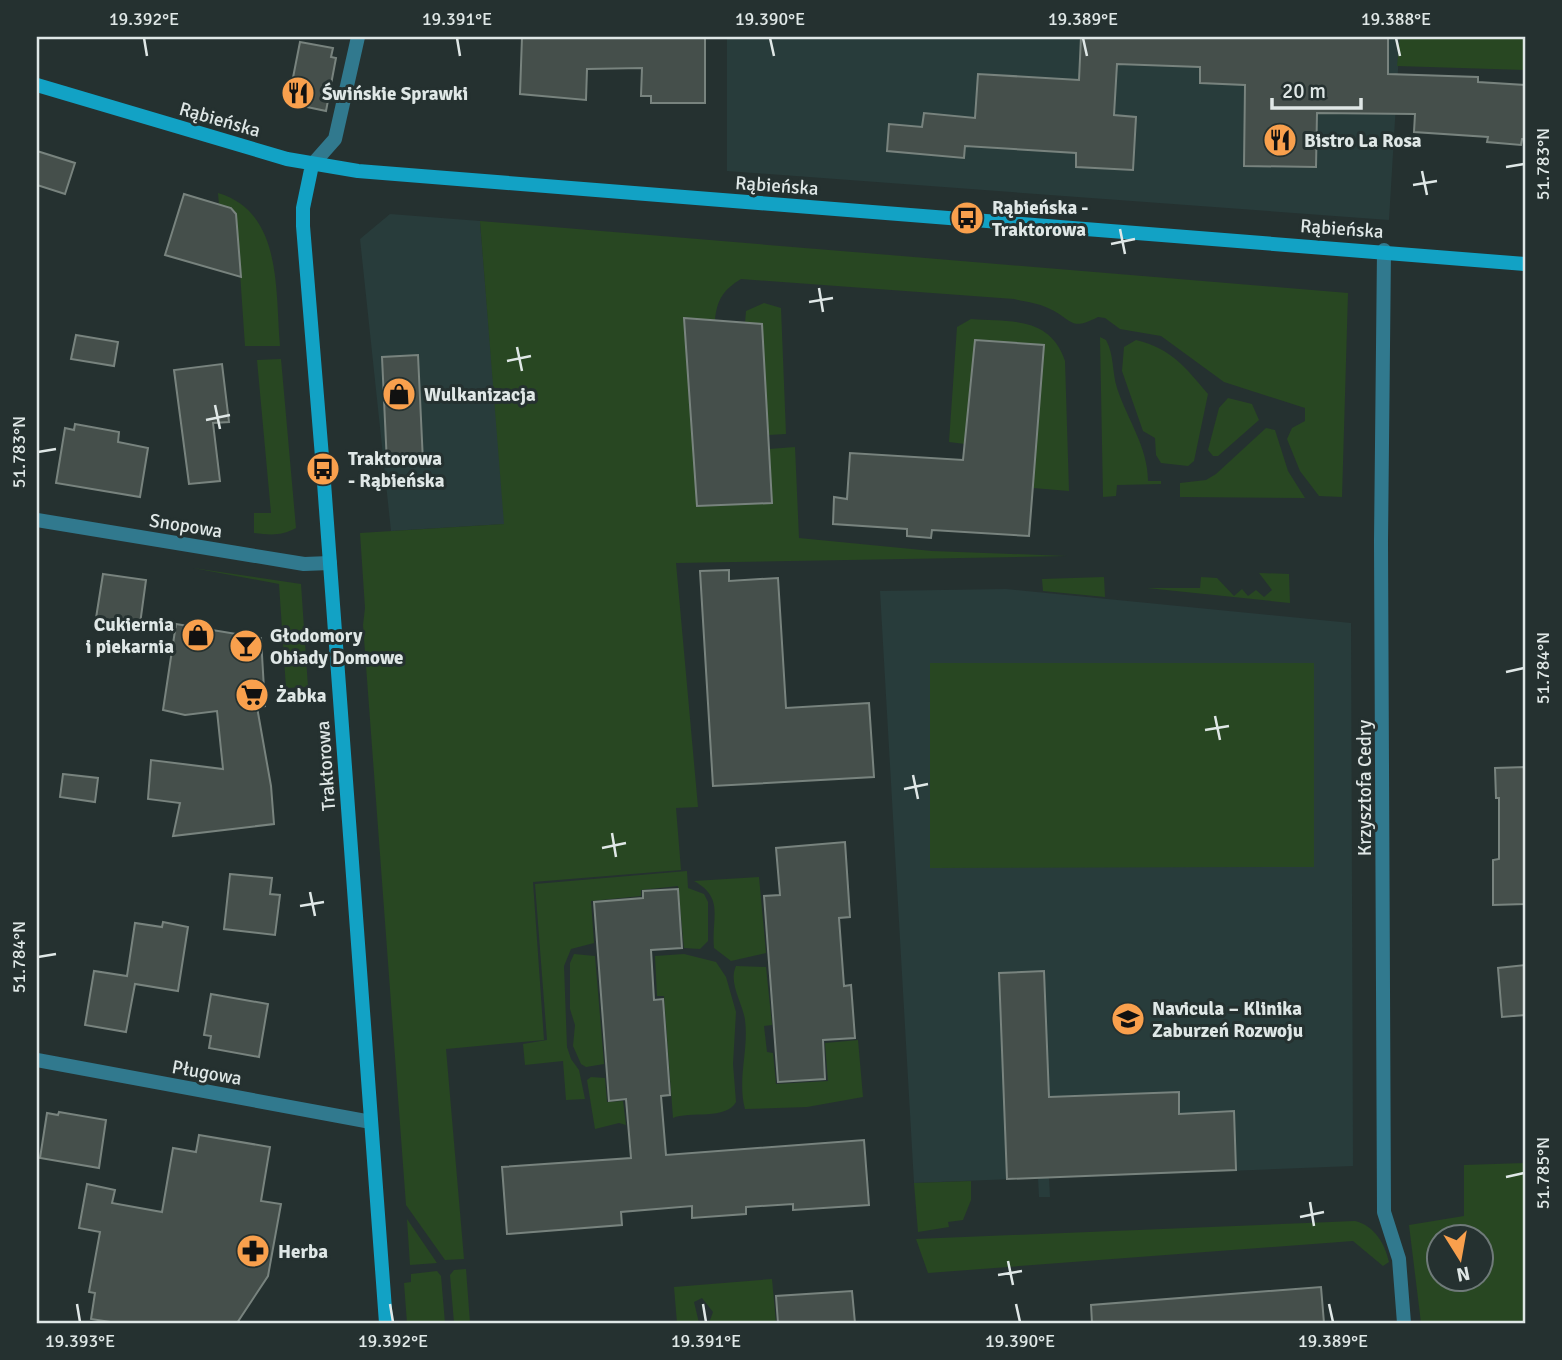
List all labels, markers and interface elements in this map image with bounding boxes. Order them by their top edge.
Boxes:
text: 19.392°E [109,8,179,30]
text: 19.391°E [422,8,492,30]
text: 19.390°E [735,8,805,30]
text: 19.389°E [1048,8,1118,30]
text: 19.388°E [1361,8,1431,30]
scale bar [1272,66,1361,110]
restaurant icon: Świńskie Sprawki [279,74,317,112]
text: 20 m [1282,78,1326,104]
place label: Świńskie Sprawki [322,82,468,106]
street label: Rąbieńska [176,97,263,143]
restaurant icon: Bistro La Rosa [1261,121,1299,159]
text: 51.783°N [1532,128,1554,200]
place label: Bistro La Rosa [1304,129,1422,153]
street label: Rąbieńska [734,171,819,201]
place label: Rąbieńska - Traktorowa [992,196,1089,242]
bus stop icon: Rąbieńska - Traktorowa [948,199,986,237]
street label: Rąbieńska [1299,214,1384,244]
shop icon: Wulkanizacja [380,375,418,413]
place label: Wulkanizacja [424,383,536,407]
text: 51.783°N [8,416,30,488]
place label: Traktorowa - Rąbieńska [348,447,445,493]
bus stop icon: Traktorowa - Rąbieńska [304,450,342,488]
street label: Snopowa [148,508,224,544]
place label: Cukiernia i piekarnia [86,613,174,659]
shop icon: Cukiernia i piekarnia [179,616,217,654]
place label: Głodomory Obiady Domowe [270,624,404,670]
bar icon: Głodomory Obiady Domowe [227,627,265,665]
text: 51.784°N [1532,632,1554,704]
supermarket icon: Żabka [233,676,271,714]
place label: Żabka [276,684,327,708]
street label: Traktorowa [311,720,341,812]
street label: Krzysztofa Cedry [1353,720,1377,856]
text: 51.784°N [8,921,30,993]
place label: Navicula – Klinika Zaburzeń Rozwoju [1152,997,1303,1043]
school or university icon: Navicula – Klinika Zaburzeń Rozwoju [1109,1000,1147,1038]
street label: Pługowa [170,1055,244,1091]
text: 51.785°N [1532,1137,1554,1209]
north arrow [1426,1224,1496,1294]
pharmacy icon: Herba [234,1232,272,1270]
place label: Herba [278,1240,328,1264]
text: N [1454,1261,1472,1287]
text: 19.393°E [45,1330,115,1352]
text: 19.392°E [358,1330,428,1352]
text: 19.391°E [671,1330,741,1352]
text: 19.390°E [985,1330,1055,1352]
text: 19.389°E [1298,1330,1368,1352]

